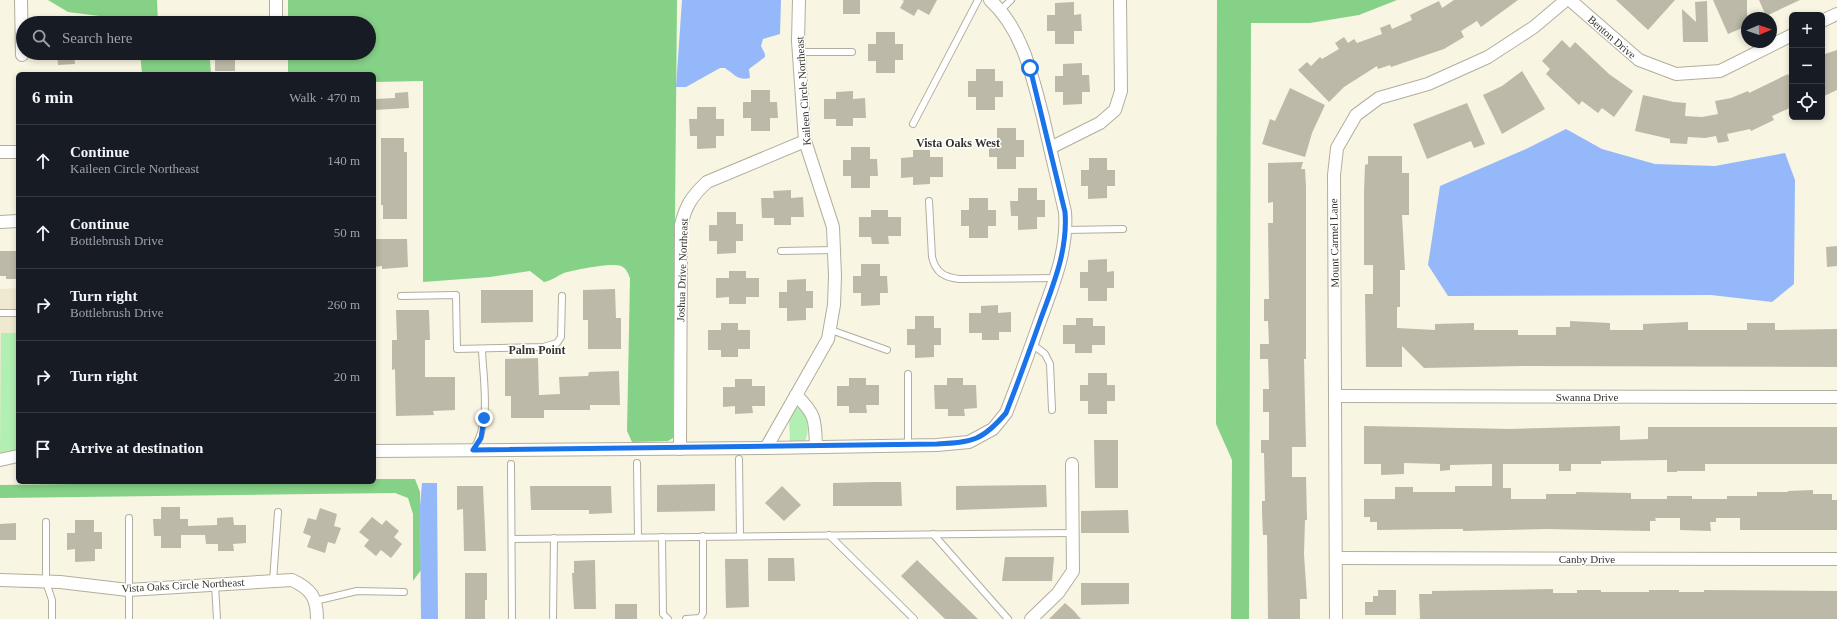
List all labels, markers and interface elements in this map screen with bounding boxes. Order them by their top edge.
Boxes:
north arrow [1741,12,1777,48]
map controls [1789,12,1825,120]
button: + [1789,12,1825,48]
street label: Benton Drive [1586,13,1639,61]
search box [16,16,376,60]
icon: search [30,27,52,49]
text: Search here [62,30,132,46]
street label: Kaileen Circle Northeast [793,36,813,146]
button: − [1789,48,1825,84]
route start [1021,59,1039,77]
button: locate [1789,84,1825,120]
text: 6 min [32,88,73,107]
text: Walk · 470 m [289,90,360,105]
district label: Vista Oaks West [916,136,1000,150]
text: Continue [70,144,129,160]
icon: ahead [32,150,54,172]
text: 140 m [327,153,360,168]
text: Kaileen Circle Northeast [70,161,199,176]
street label: Mount Carmel Lane [1327,198,1341,288]
text: Continue [70,216,129,232]
street label: Joshua Drive Northeast [674,218,690,322]
icon: ahead [32,222,54,244]
text: 50 m [334,225,360,240]
text: Bottlebrush Drive [70,233,164,248]
text: Turn right [70,288,137,304]
icon: right [32,294,54,316]
text: 260 m [327,297,360,312]
text: Bottlebrush Drive [70,305,164,320]
district label: Palm Point [509,343,566,357]
icon: right [32,366,54,388]
text: Turn right [70,368,137,384]
text: 20 m [334,369,360,384]
street label: Swanna Drive [1556,391,1618,403]
route end [475,409,493,427]
icon: arrive [32,438,54,460]
text: Arrive at destination [70,440,203,456]
street label: Canby Drive [1559,553,1615,565]
street label: Vista Oaks Circle Northeast [121,576,245,594]

